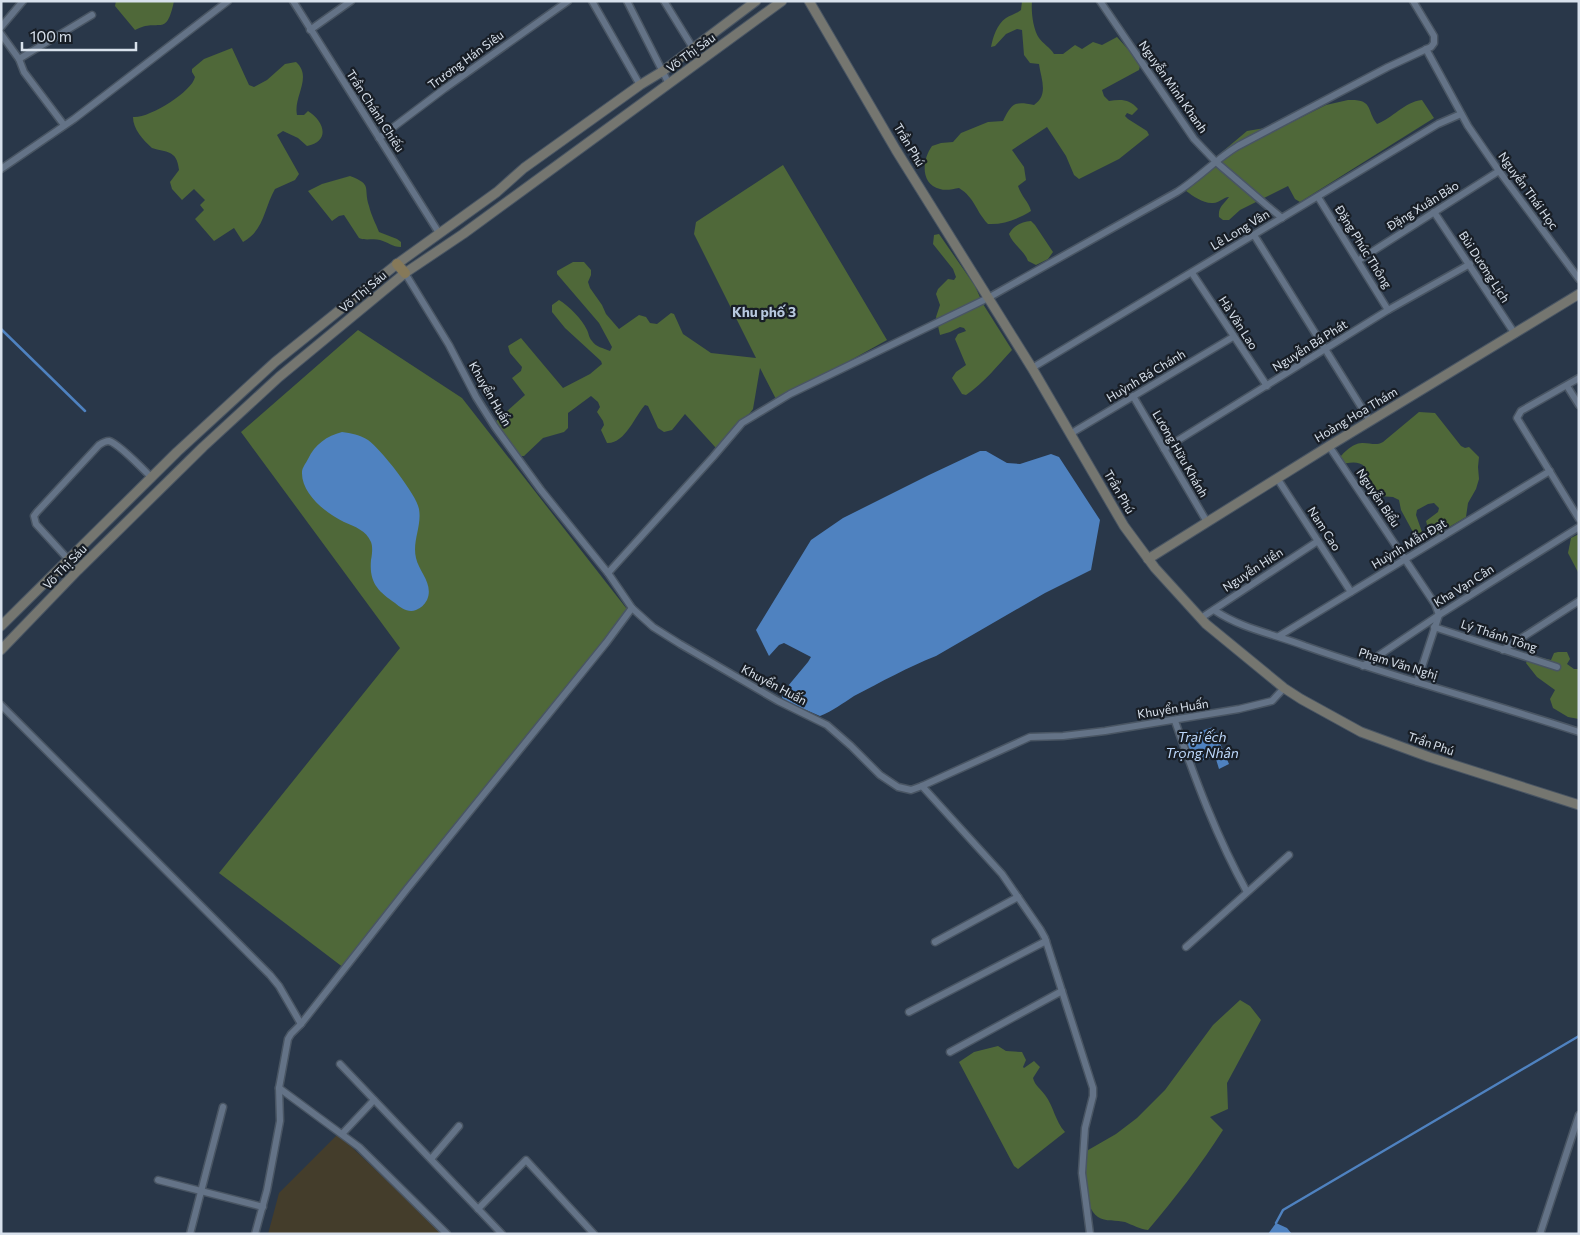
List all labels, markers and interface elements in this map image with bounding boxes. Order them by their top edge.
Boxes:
scale bar [22,20,136,52]
text: 100 m [30,27,72,45]
street label: Trương Hán Siêu [425,27,506,91]
street label: Võ Thị Sáu [663,30,717,75]
street label: Nguyễn Minh Khanh [1137,38,1211,135]
street label: Trần Chánh Chiếu [344,67,408,154]
street label: Trần Phú [892,120,928,169]
street label: Nguyễn Thái Học [1496,149,1562,232]
street label: Đặng Xuân Bảo [1383,177,1461,233]
street label: Đặng Phúc Thông [1332,202,1395,291]
street label: Lê Long Vân [1208,206,1271,252]
street label: Bùi Dương Lịch [1457,228,1513,305]
street label: Võ Thị Sáu [336,268,389,315]
street label: Hà Văn Lao [1216,293,1261,352]
district label: Khu phố 3 [732,303,796,320]
street label: Nguyễn Bá Phát [1269,317,1350,374]
street label: Huỳnh Bá Chánh [1104,346,1187,404]
street label: Khuyển Huấn [467,359,515,428]
street label: Hoàng Hoa Thám [1312,384,1399,444]
street label: Lương Hữu Khánh [1150,407,1212,500]
street label: Nguyễn Biểu [1354,465,1404,529]
street label: Trần Phú [1102,467,1138,516]
street label: Nam Cao [1305,504,1344,553]
street label: Huỳnh Mẫn Đạt [1369,515,1448,571]
street label: Võ Thị Sáu [40,541,89,592]
street label: Nguyễn Hiền [1220,544,1285,594]
street label: Kha Vạn Cân [1431,561,1496,609]
street label: Lý Thánh Tông [1459,616,1540,654]
street label: Phạm Văn Nghị [1357,644,1440,682]
street label: Khuyển Huấn [739,661,810,707]
street label: Khuyển Huấn [1136,695,1209,721]
water label: Trại ếch Trọng Nhân [1165,728,1239,761]
street label: Trần Phú [1406,729,1456,757]

